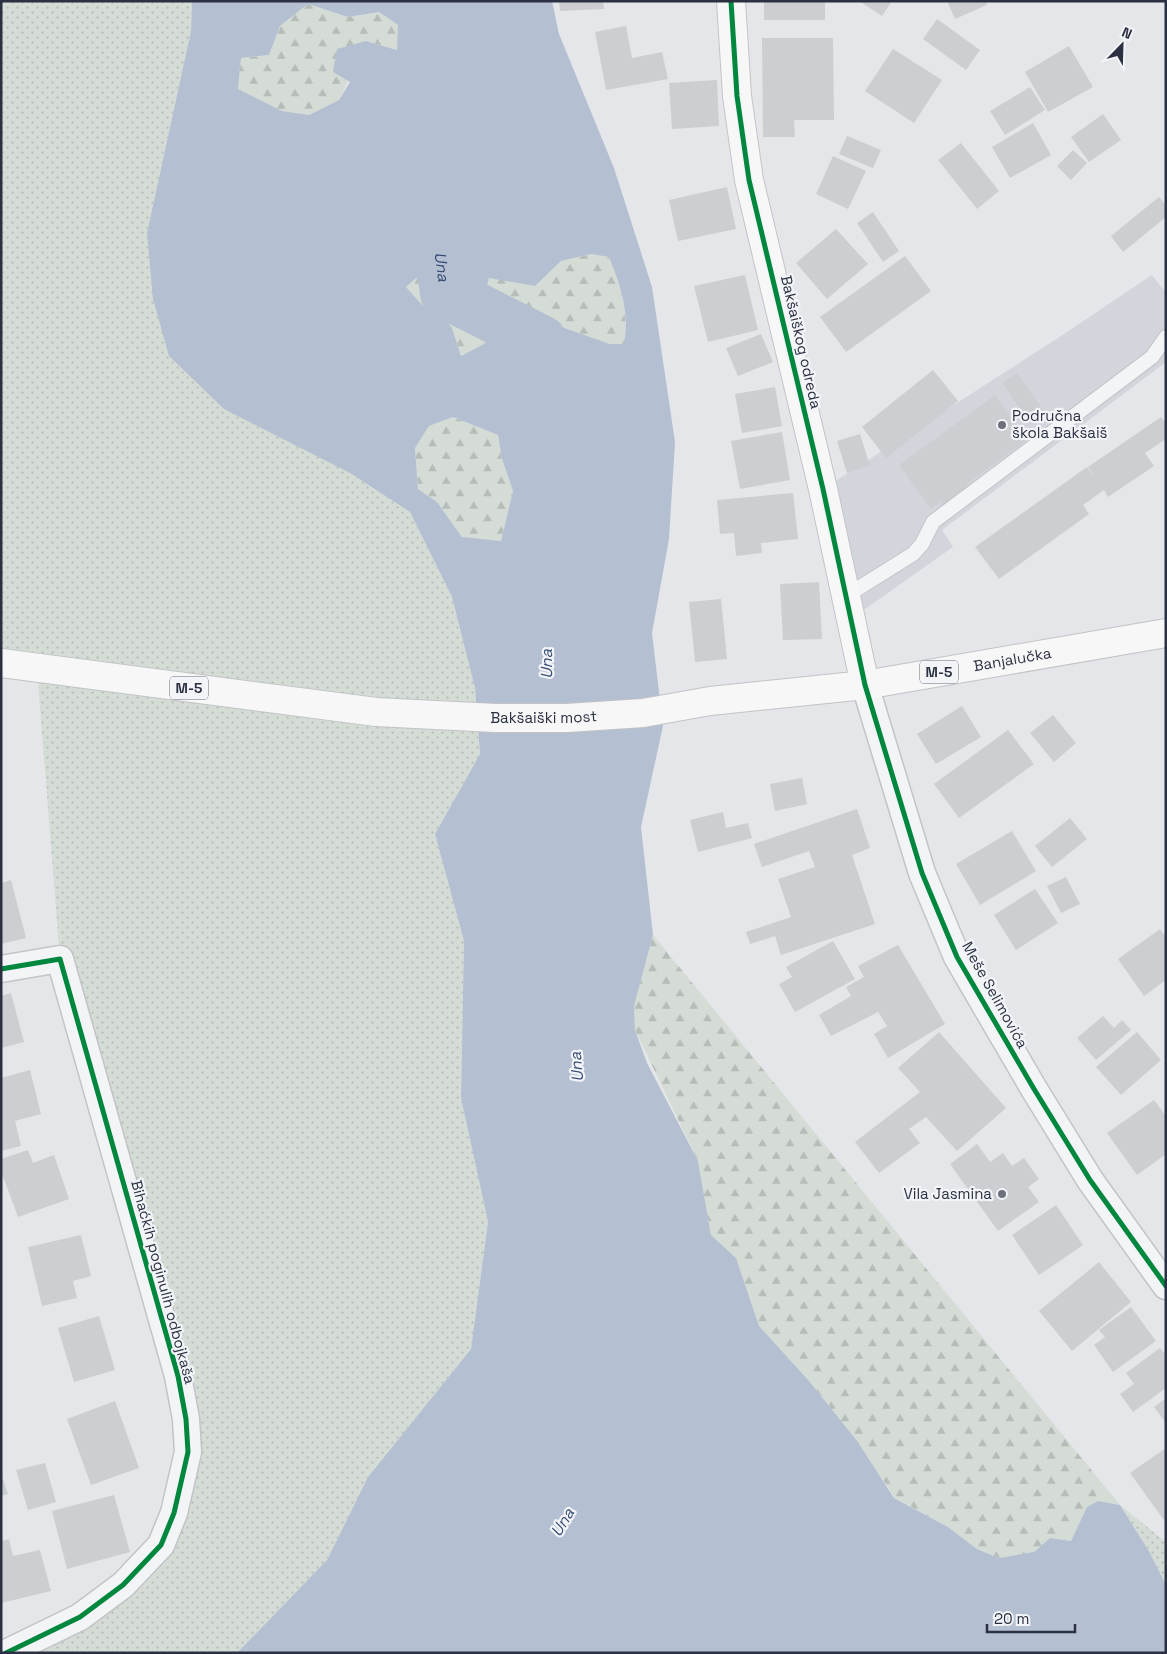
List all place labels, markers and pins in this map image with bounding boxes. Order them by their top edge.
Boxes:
place label: Područna škola Bakšaiš [1012,406,1108,442]
marker: Područna škola Bakšaiš [996,419,1008,431]
place label: Vila Jasmina [903,1184,992,1203]
marker: Vila Jasmina [996,1188,1008,1200]

